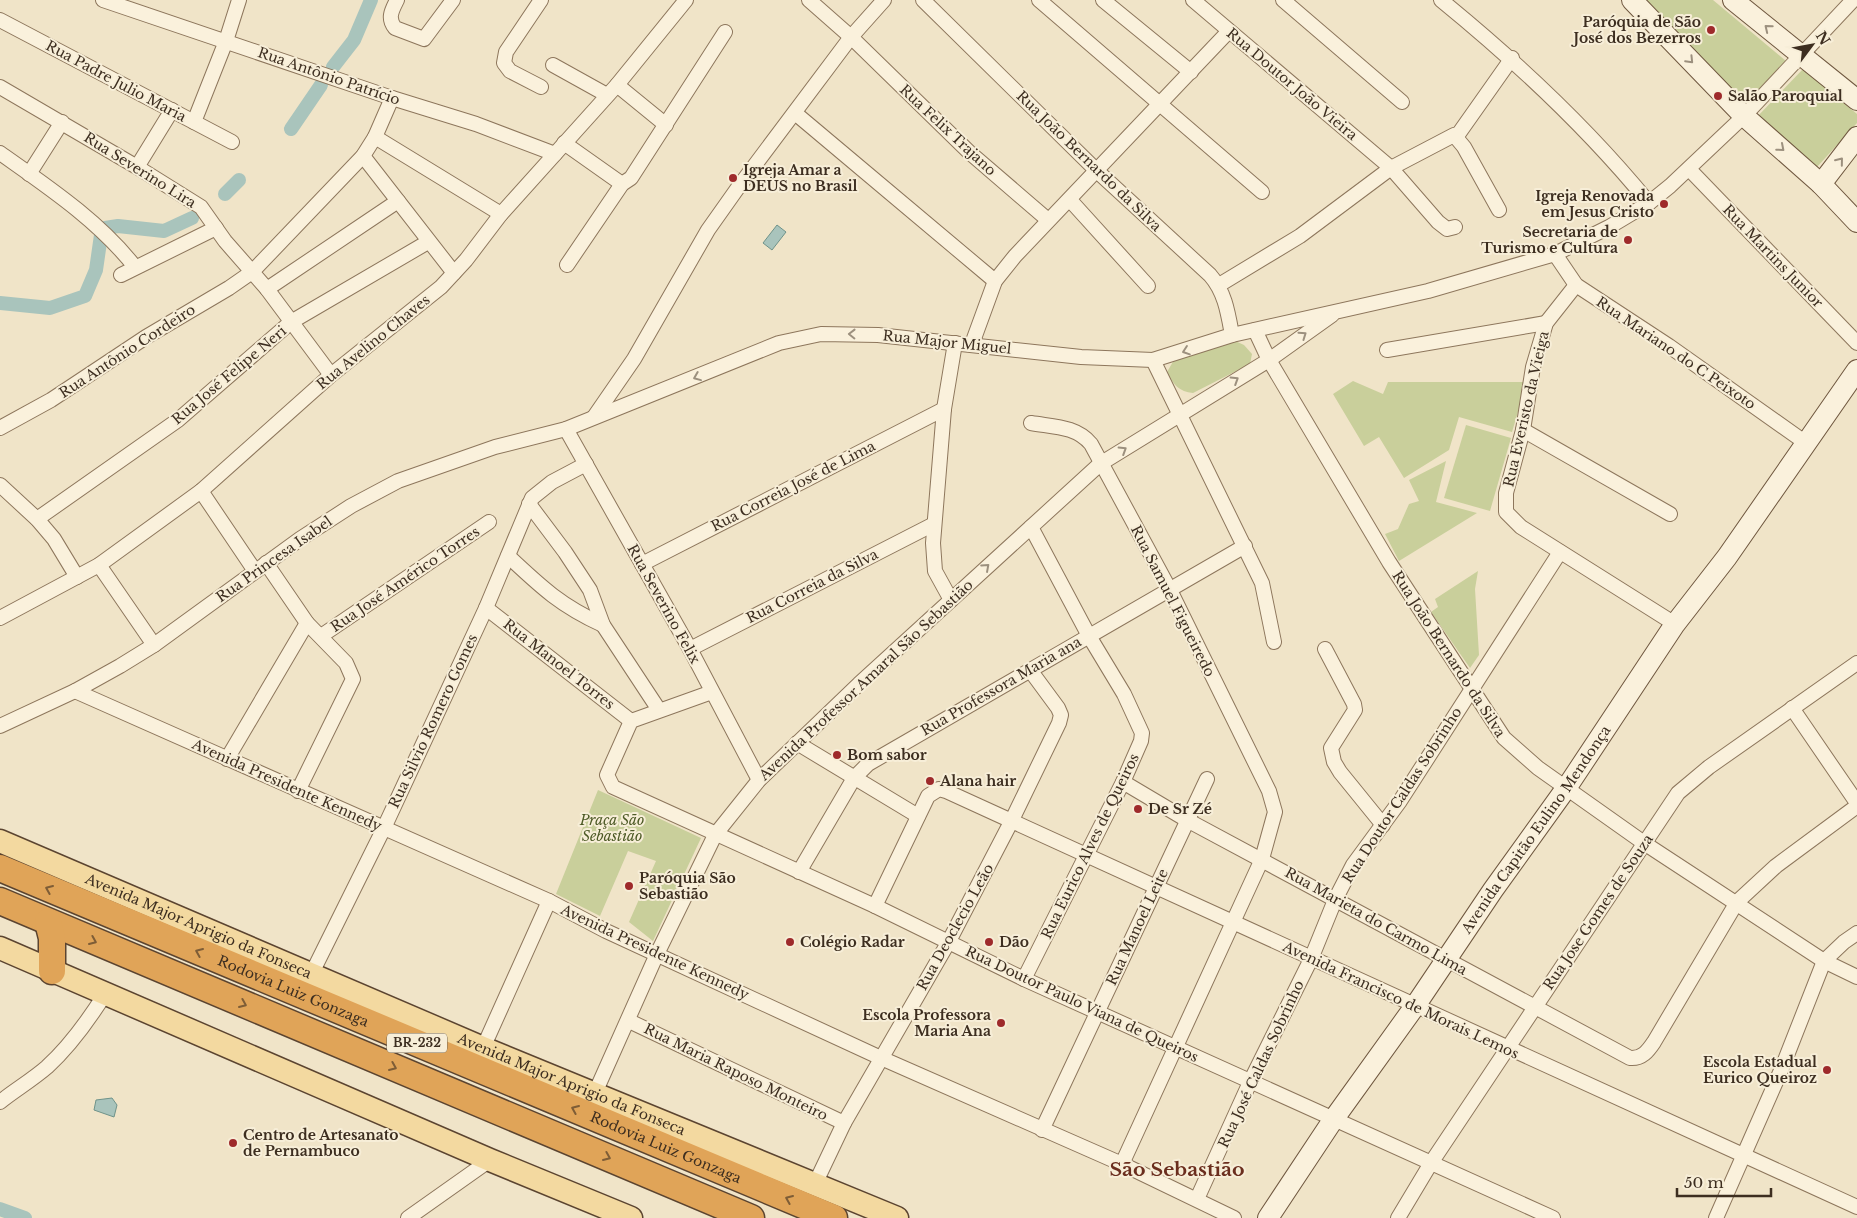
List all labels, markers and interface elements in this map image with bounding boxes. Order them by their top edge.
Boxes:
place label: Paróquia de São José dos Bezerros [1571,13,1701,47]
north arrow [1787,20,1837,70]
street label: Rua Doutor João Vieira [1223,24,1361,144]
marker: Paróquia de São José dos Bezerros [1705,24,1717,36]
one-way arrow [1765,25,1774,33]
text: N [1812,28,1834,48]
street label: Rua Padre Julio Maria [43,36,190,126]
street label: Rua Antônio Patrício [255,43,403,109]
one-way arrow [1684,55,1693,64]
street label: Rua Felix Trajano [896,81,1000,179]
street label: Rua João Bernardo da Silva [1013,87,1165,235]
place label: Salão Paroquial [1728,87,1843,105]
marker: Salão Paroquial [1712,90,1724,102]
street label: Rua Severino Lira [81,128,200,212]
one-way arrow [1775,143,1784,151]
one-way arrow [1835,158,1843,167]
place label: Igreja Amar a DEUS no Brasil [743,161,858,195]
marker: Igreja Amar a DEUS no Brasil [727,172,739,184]
place label: Igreja Renovada em Jesus Cristo [1535,187,1654,221]
marker: Igreja Renovada em Jesus Cristo [1658,198,1670,210]
street label: Rua Martins Junior [1719,201,1827,312]
place label: Secretaria de Turismo e Cultura [1481,223,1618,257]
marker: Secretaria de Turismo e Cultura [1622,234,1634,246]
street label: Rua Avelino Chaves [313,291,433,393]
street label: Rua Mariano do C Peixoto [1593,293,1759,413]
street label: Rua Antônio Cordeiro [55,300,199,402]
street label: Rua José Felipe Neri [168,322,290,428]
street label: Rua Major Miguel [882,326,1013,358]
one-way arrow [847,329,855,340]
street label: Rua Everisto da Vieiga [1499,329,1553,489]
one-way arrow [1298,332,1307,341]
one-way arrow [1183,345,1191,355]
one-way arrow [693,371,702,381]
one-way arrow [1229,377,1238,387]
street label: Rua Correia José de Lima [708,437,878,535]
one-way arrow [1117,447,1126,456]
street label: Rua Princesa Isabel [212,512,336,606]
street label: Rua José Américo Torres [327,522,483,636]
street label: Rua Samuel Figueiredo [1127,522,1219,680]
street label: Rua Severino Felix [624,541,705,667]
street label: Rua Correia da Silva [743,545,881,627]
one-way arrow [981,564,990,573]
street label: Rua João Bernardo da Silva [1388,567,1510,741]
street label: Avenida Professor Amaral São Sebastião [754,576,977,785]
street label: Rua Manoel Torres [500,615,618,713]
street label: Rua Silvio Romero Gomes [385,631,481,811]
street label: Rua Professora Maria ana [918,632,1085,739]
street label: Rua Doutor Caldas Sobrinho [1338,704,1466,886]
street label: Avenida Capitão Eulino Mendonça [1457,722,1614,938]
street label: Avenida Presidente Kennedy [188,735,385,835]
place label: Bom sabor [847,746,927,764]
marker: Bom sabor [831,749,843,761]
street label: Rua Eurico Alves de Queiros [1037,750,1143,942]
place label: Alana hair [939,772,1016,790]
marker: Alana hair [924,775,936,787]
place label: De Sr Zé [1148,800,1212,818]
marker: De Sr Zé [1132,803,1144,815]
park label: Praça São Sebastião [579,811,644,845]
street label: Rua Jose Gomes de Souza [1539,830,1657,993]
street label: Rua Deoclecio Leão [913,860,997,994]
street label: Rua Marieta do Carmo Lima [1282,863,1471,979]
street label: Rua Manoel Leite [1102,866,1172,988]
street label: Avenida Major Aprigio da Fonseca [82,869,315,983]
place label: Paróquia São Sebastião [639,869,736,903]
marker: Paróquia São Sebastião [623,880,635,892]
one-way arrow [45,885,54,896]
street label: Avenida Presidente Kennedy [557,900,752,1004]
place label: Colégio Radar [800,933,905,951]
place label: Dão [999,933,1029,951]
one-way arrow [88,935,97,946]
marker: Colégio Radar [784,936,796,948]
marker: Dão [983,936,995,948]
street label: Avenida Francisco de Morais Lemos [1279,937,1522,1063]
street label: Rua Doutor Paulo Viana de Queiros [963,942,1201,1066]
one-way arrow [195,947,204,958]
street label: Rodovia Luiz Gonzaga [215,951,372,1031]
street label: Rua José Caldas Sobrinho [1214,977,1308,1151]
one-way arrow [238,998,247,1009]
place label: Escola Professora Maria Ana [862,1006,991,1040]
marker: Escola Professora Maria Ana [995,1017,1007,1029]
street label: Rua Maria Raposo Monteiro [641,1020,831,1124]
street label: Avenida Major Aprigio da Fonseca [454,1029,688,1139]
road number: BR-232 [387,1034,447,1052]
place label: Escola Estadual Eurico Queiroz [1703,1053,1817,1087]
one-way arrow [388,1061,397,1072]
marker: Escola Estadual Eurico Queiroz [1821,1064,1833,1076]
one-way arrow [571,1105,580,1116]
street label: Rodovia Luiz Gonzaga [587,1108,744,1187]
place label: Centro de Artesanato de Pernambuco [243,1126,398,1160]
marker: Centro de Artesanato de Pernambuco [227,1137,239,1149]
one-way arrow [602,1151,611,1162]
district label: São Sebastião [1110,1158,1244,1181]
scale bar [1677,1166,1771,1198]
text: 50 m [1684,1173,1724,1192]
one-way arrow [786,1195,794,1205]

